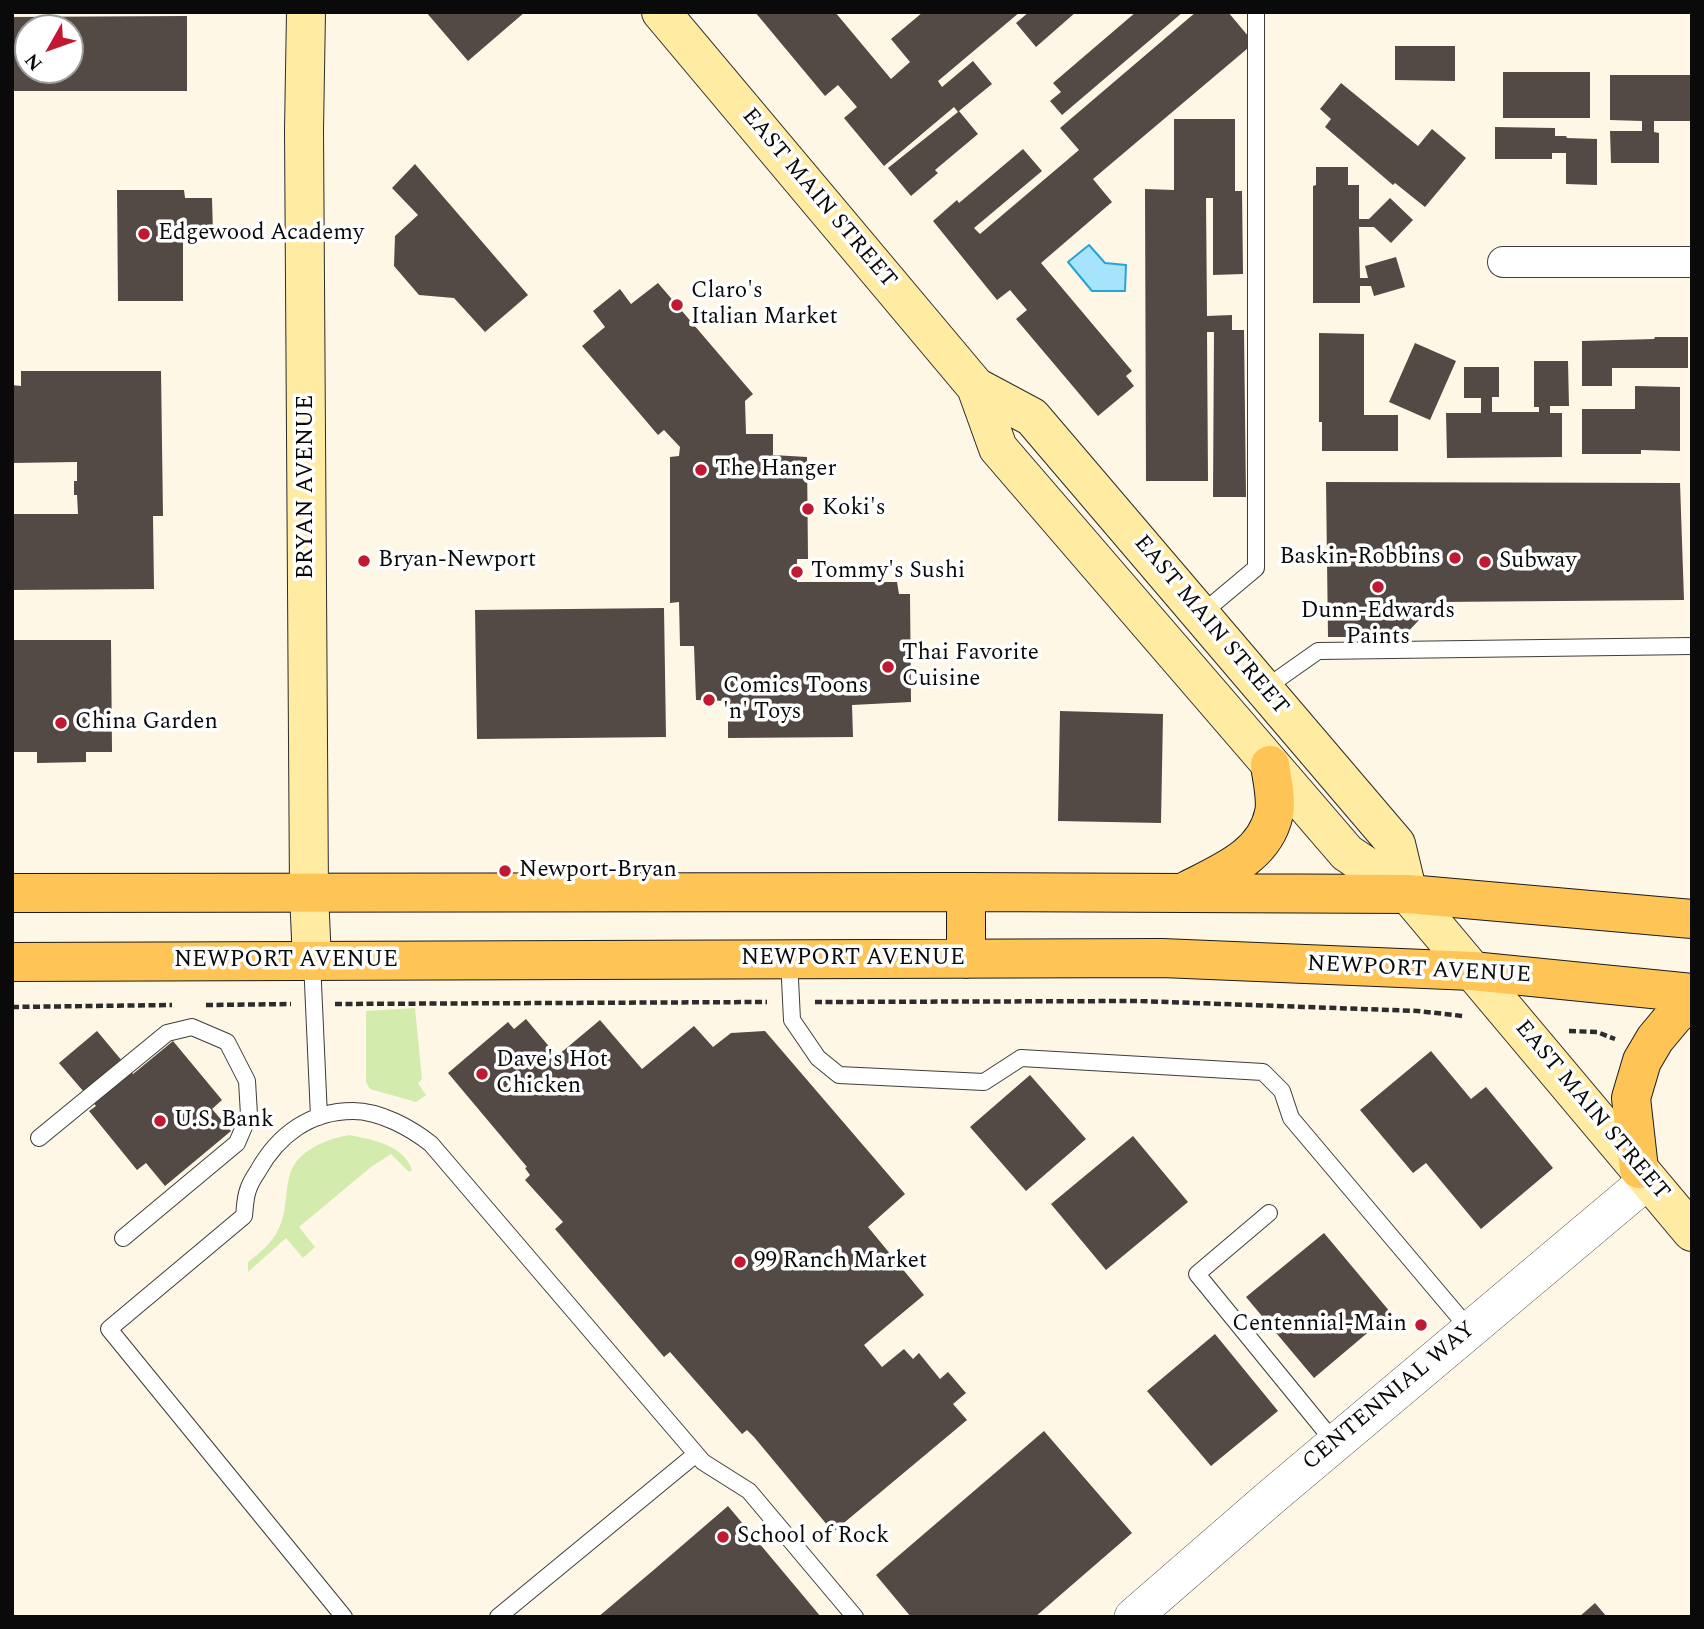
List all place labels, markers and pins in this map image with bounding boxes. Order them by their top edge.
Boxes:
place label: Edgewood Academy [158,220,364,248]
marker: Edgewood Academy [136,226,152,242]
place label: Claro's Italian Market [691,278,838,332]
marker: Claro's Italian Market [669,297,685,313]
place label: The Hanger [715,456,837,484]
marker: The Hanger [693,462,709,478]
place label: Koki's [822,495,886,523]
marker: Koki's [800,501,816,517]
place label: Baskin-Robbins [1279,544,1441,572]
place label: Bryan-Newport [378,547,536,575]
place label: Subway [1499,548,1576,576]
marker: Baskin-Robbins [1447,550,1463,566]
marker: Bryan-Newport [356,553,372,569]
marker: Subway [1477,554,1493,570]
place label: Tommy's Sushi [811,558,965,586]
marker: Tommy's Sushi [789,564,805,580]
marker: Dunn-Edwards Paints [1370,579,1386,595]
place label: Dunn-Edwards Paints [1301,598,1455,652]
place label: Thai Favorite Cuisine [902,640,1039,694]
marker: Thai Favorite Cuisine [880,659,896,675]
place label: Comics Toons 'n' Toys [723,673,868,727]
marker: Comics Toons 'n' Toys [701,692,717,708]
place label: China Garden [75,709,218,737]
marker: China Garden [53,715,69,731]
place label: Newport-Bryan [519,857,677,885]
marker: Newport-Bryan [497,863,513,879]
place label: Dave's Hot Chicken [496,1047,608,1101]
marker: Dave's Hot Chicken [474,1066,490,1082]
place label: U.S. Bank [174,1107,274,1135]
marker: U.S. Bank [152,1113,168,1129]
place label: 99 Ranch Market [754,1248,927,1276]
marker: 99 Ranch Market [732,1254,748,1270]
place label: Centennial-Main [1232,1311,1407,1339]
marker: Centennial-Main [1413,1317,1429,1333]
place label: School of Rock [737,1523,889,1551]
marker: School of Rock [715,1529,731,1545]

